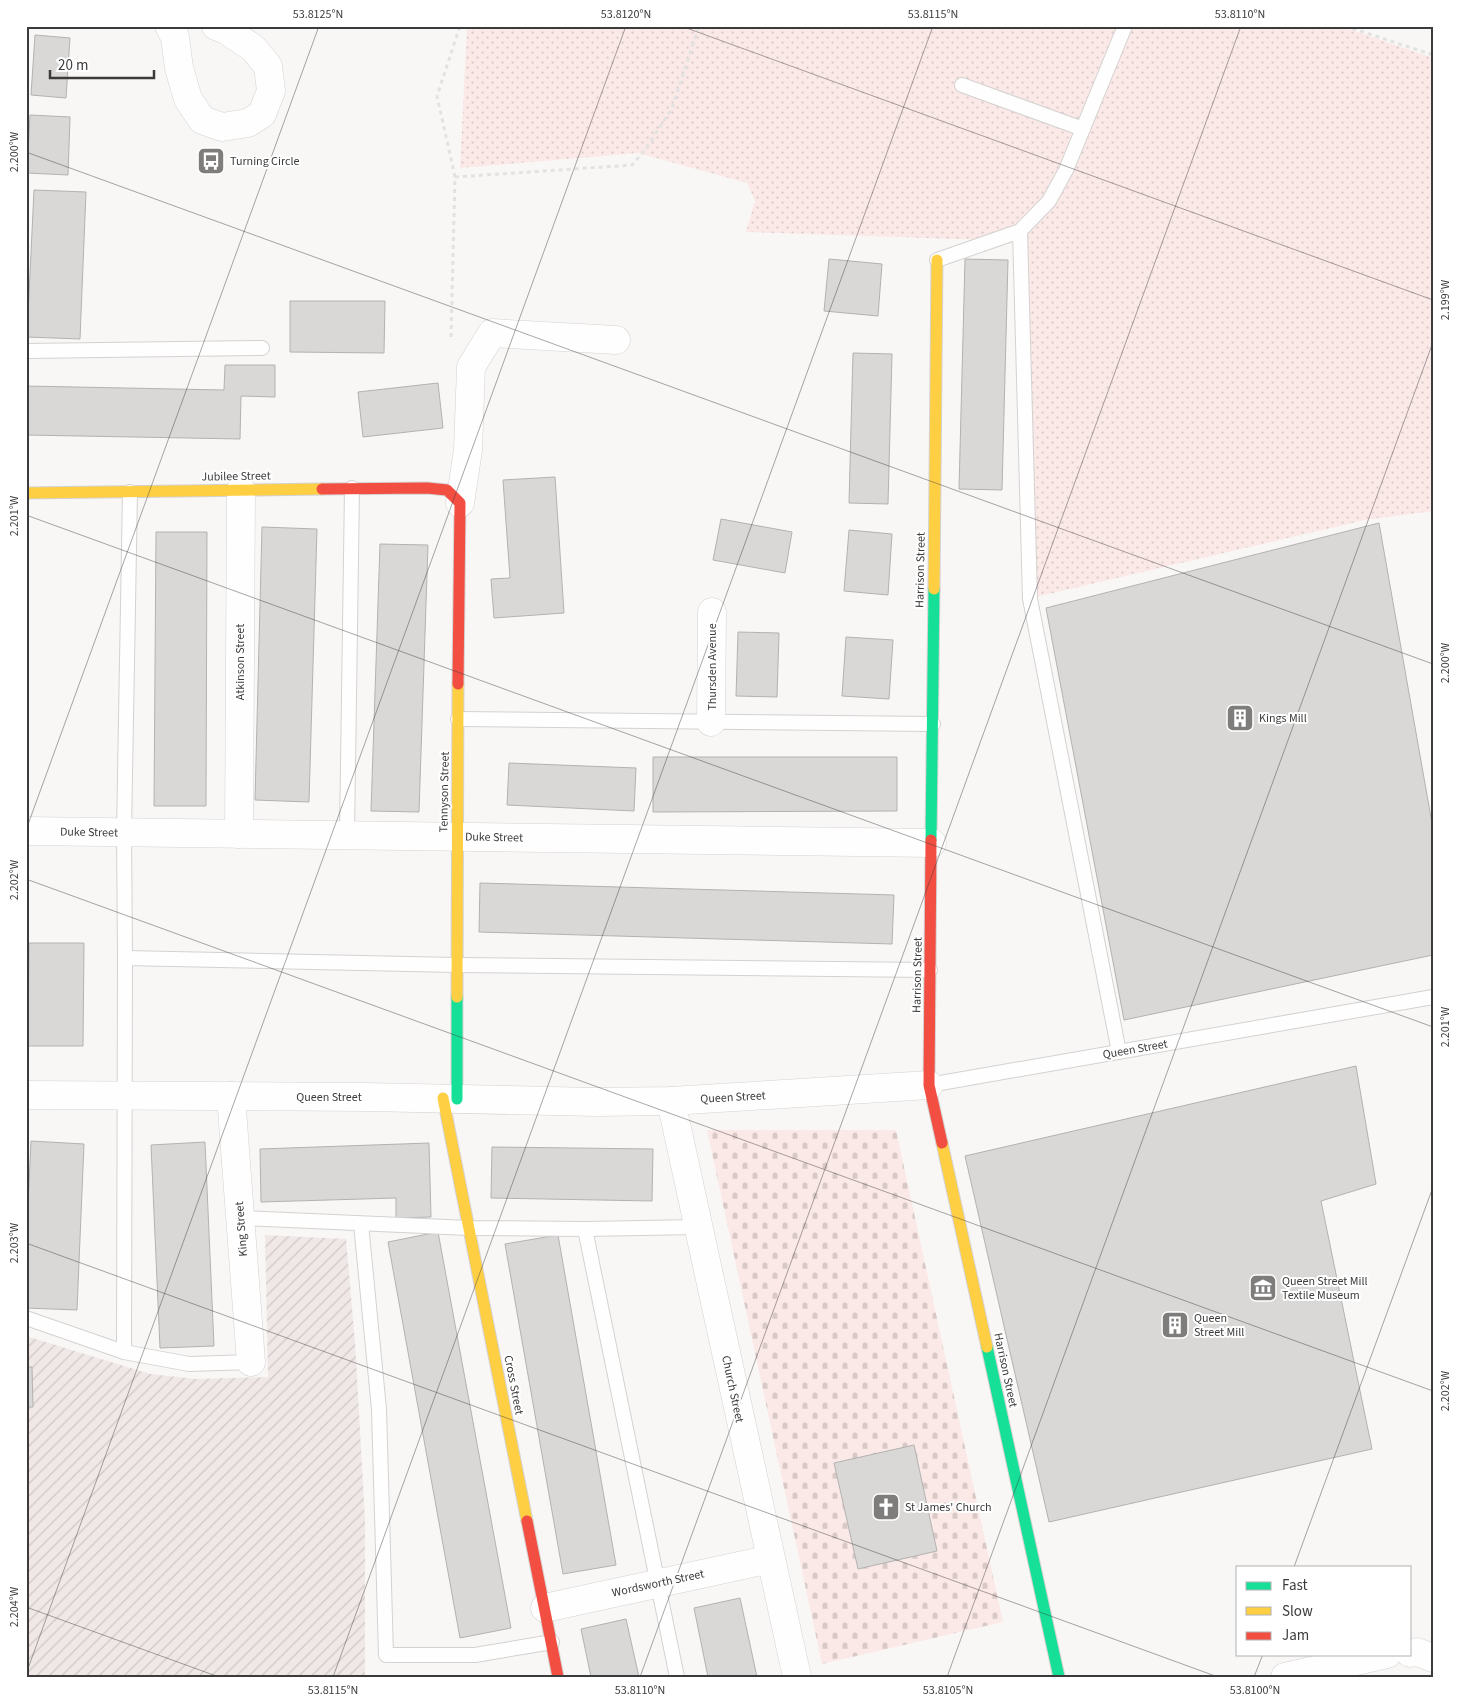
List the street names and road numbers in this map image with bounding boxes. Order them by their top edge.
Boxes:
street label: Jubilee Street [201,467,271,486]
street label: Harrison Street [911,532,930,608]
street label: Thursden Avenue [704,623,721,711]
street label: Atkinson Street [232,624,249,700]
street label: Tennyson Street [435,751,454,833]
street label: Duke Street [60,823,118,842]
street label: Duke Street [465,828,523,847]
street label: Harrison Street [908,937,927,1013]
street label: Queen Street [1101,1035,1169,1064]
street label: Queen Street [700,1087,766,1108]
street label: Queen Street [296,1089,362,1106]
street label: King Street [231,1201,252,1257]
street label: Harrison Street [989,1331,1022,1409]
street label: Cross Street [499,1354,528,1416]
street label: Church Street [717,1354,748,1424]
street label: Wordsworth Street [610,1565,706,1602]

